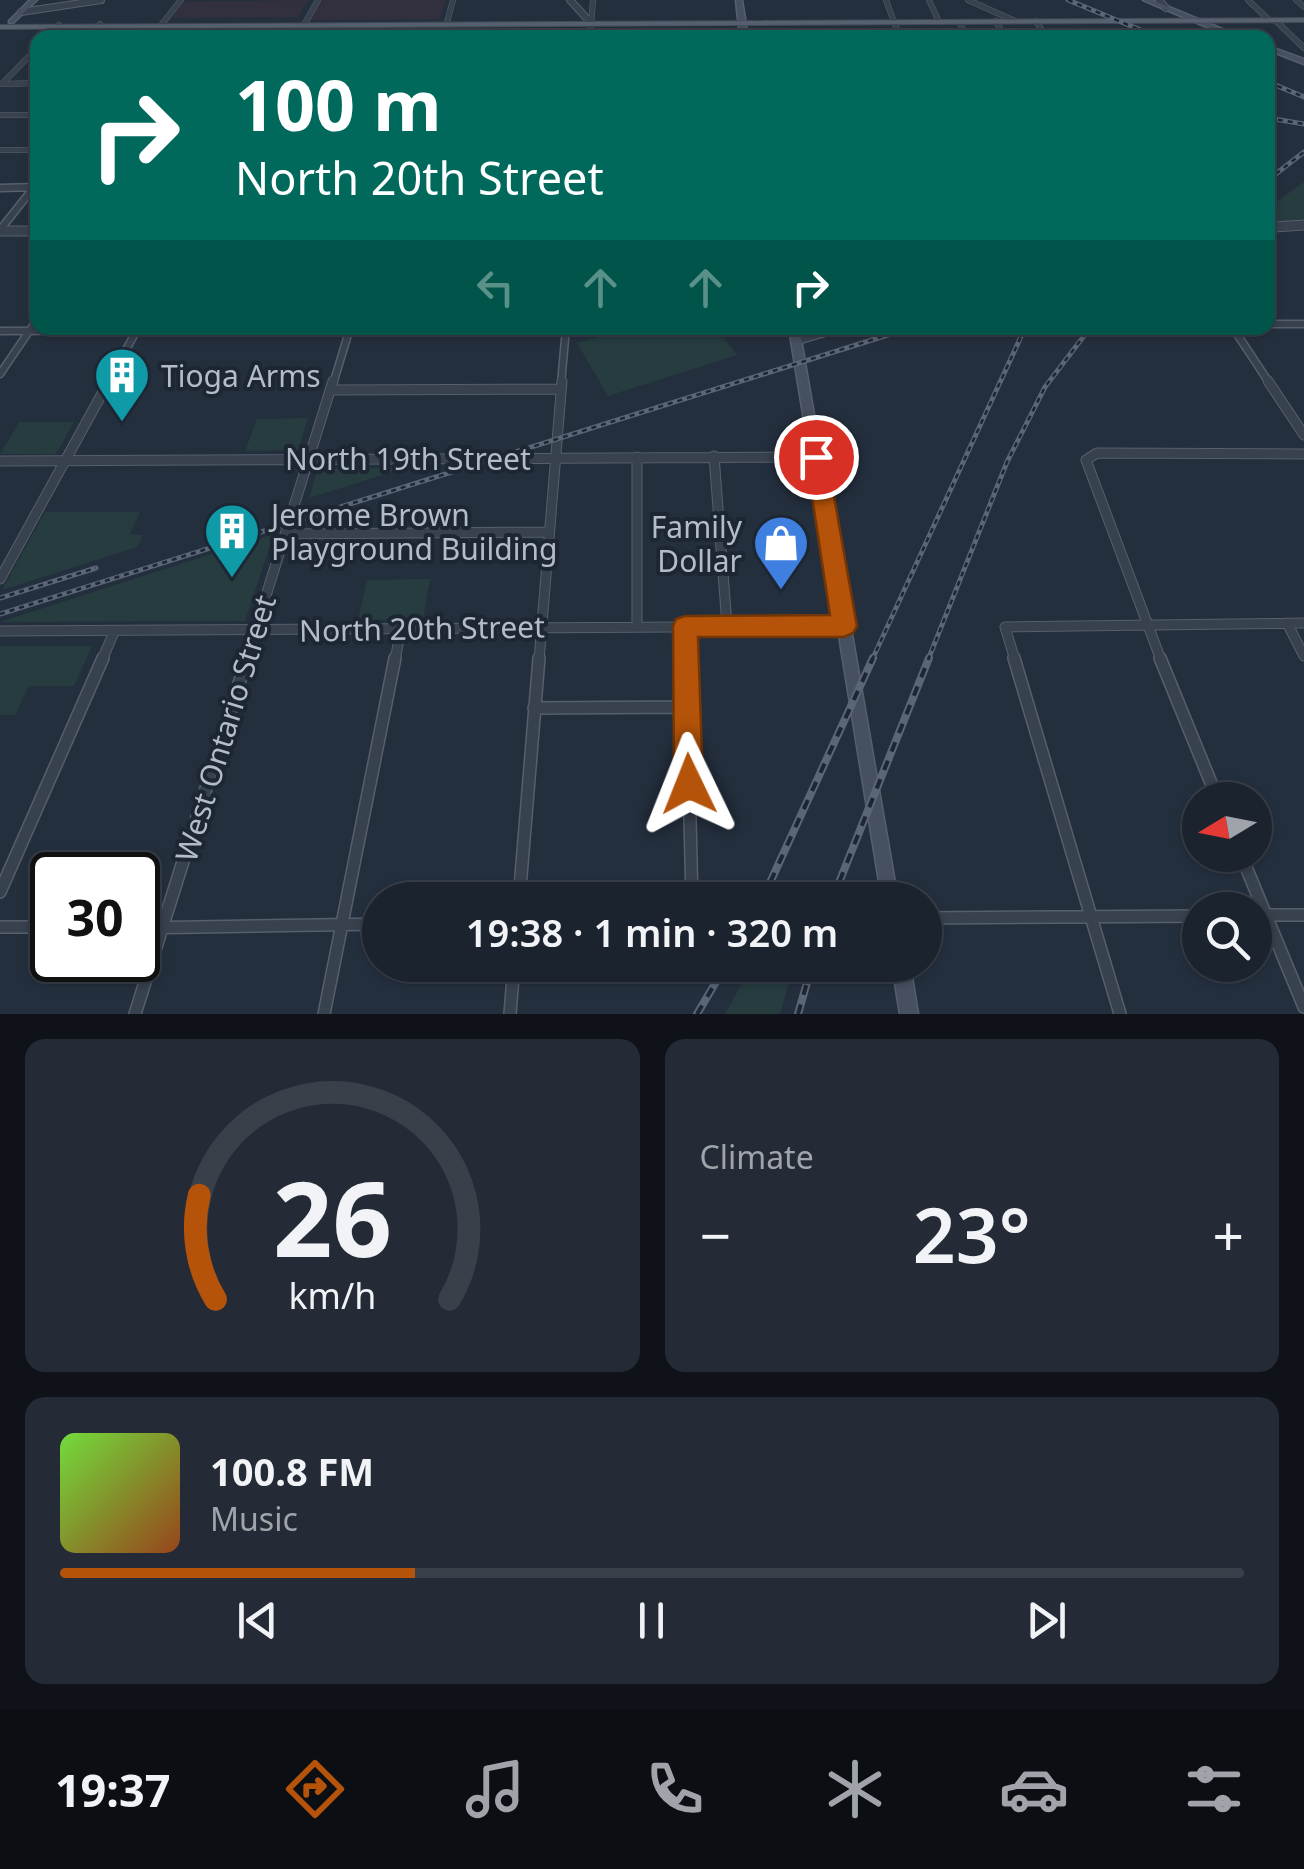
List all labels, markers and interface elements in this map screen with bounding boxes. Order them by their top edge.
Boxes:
text: 100 m [235,56,442,152]
icon: right [70,70,200,200]
text: North 20th Street [235,147,604,208]
icon: left [468,260,523,315]
icon: ahead [573,260,628,315]
icon: ahead [678,260,733,315]
icon: right [783,260,838,315]
building icon: Tioga Arms [92,345,152,424]
place label: Tioga Arms [161,355,321,396]
pin [774,415,859,500]
icon: arrive [789,430,844,485]
street label: North 19th Street [285,438,531,479]
place label: Jerome Brown Playground Building [268,494,557,569]
building icon: Jerome Brown Playground Building [202,501,262,580]
place label: Family Dollar [651,506,743,581]
shop icon: Family Dollar [751,513,811,592]
street label: West Ontario Street [165,590,285,866]
street label: North 20th Street [299,605,545,651]
position arrow [637,732,741,836]
north arrow [1182,782,1272,872]
map controls [1182,782,1272,982]
speed limit sign: 30 [30,852,160,982]
button: search [1182,892,1272,982]
text: 19:38 · 1 min · 320 m [466,906,838,958]
text: Climate [700,1135,814,1178]
text: 26 [273,1146,392,1287]
text: 23° [913,1183,1031,1285]
text: − [700,1197,731,1272]
text: + [1213,1197,1244,1272]
text: km/h [288,1271,376,1319]
text: 100.8 FM [210,1445,374,1497]
text: Music [210,1497,298,1540]
icon: previous [230,1593,285,1648]
icon: pause [624,1593,679,1648]
icon: next [1019,1593,1074,1648]
icon: directions [280,1754,350,1824]
icon: music [460,1754,530,1824]
icon: phone [640,1754,710,1824]
icon: climate [820,1754,890,1824]
icon: car [999,1754,1069,1824]
icon: filters [1179,1754,1249,1824]
text: 19:37 [55,1759,170,1820]

